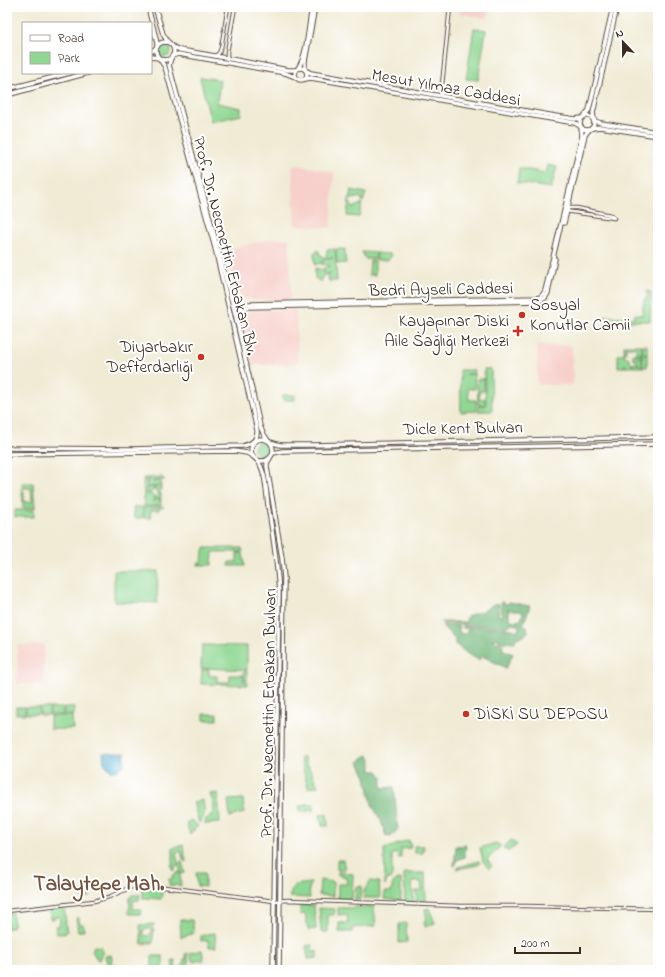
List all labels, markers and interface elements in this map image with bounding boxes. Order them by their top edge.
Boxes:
legend [22,22,152,74]
north arrow [603,22,643,62]
text: N [613,25,626,42]
text: Road [58,30,84,48]
text: Park [58,50,80,68]
street label: Mesut Yılmaz Caddesi [370,63,522,113]
street label: Prof. Dr. Necmettin Erbakan Blv. [186,134,264,359]
street label: Bedri Ayseli Caddesi [368,276,513,305]
place label: Sosyal Konutlar Camii [530,293,630,338]
place label: Kayapınar Diski Aile Sağlığı Merkezi [384,309,509,356]
marker: Sosyal Konutlar Camii [517,310,527,320]
marker: Kayapınar Diski Aile Sağlığı Merkezi [512,325,524,337]
place label: Diyarbakır Defterdarlığı [105,335,194,382]
marker: Diyarbakır Defterdarlığı [196,352,206,362]
street label: Dicle Kent Bulvarı [402,415,523,443]
street label: Prof. Dr. Necmettin Erbakan Bulvarı [254,588,284,838]
place label: DİSKİ SU DEPOSU [473,702,608,727]
marker: DİSKİ SU DEPOSU [461,709,471,719]
district label: Talaytepe Mah. [34,870,165,902]
scale bar [515,929,580,955]
text: 200 m [521,935,550,953]

